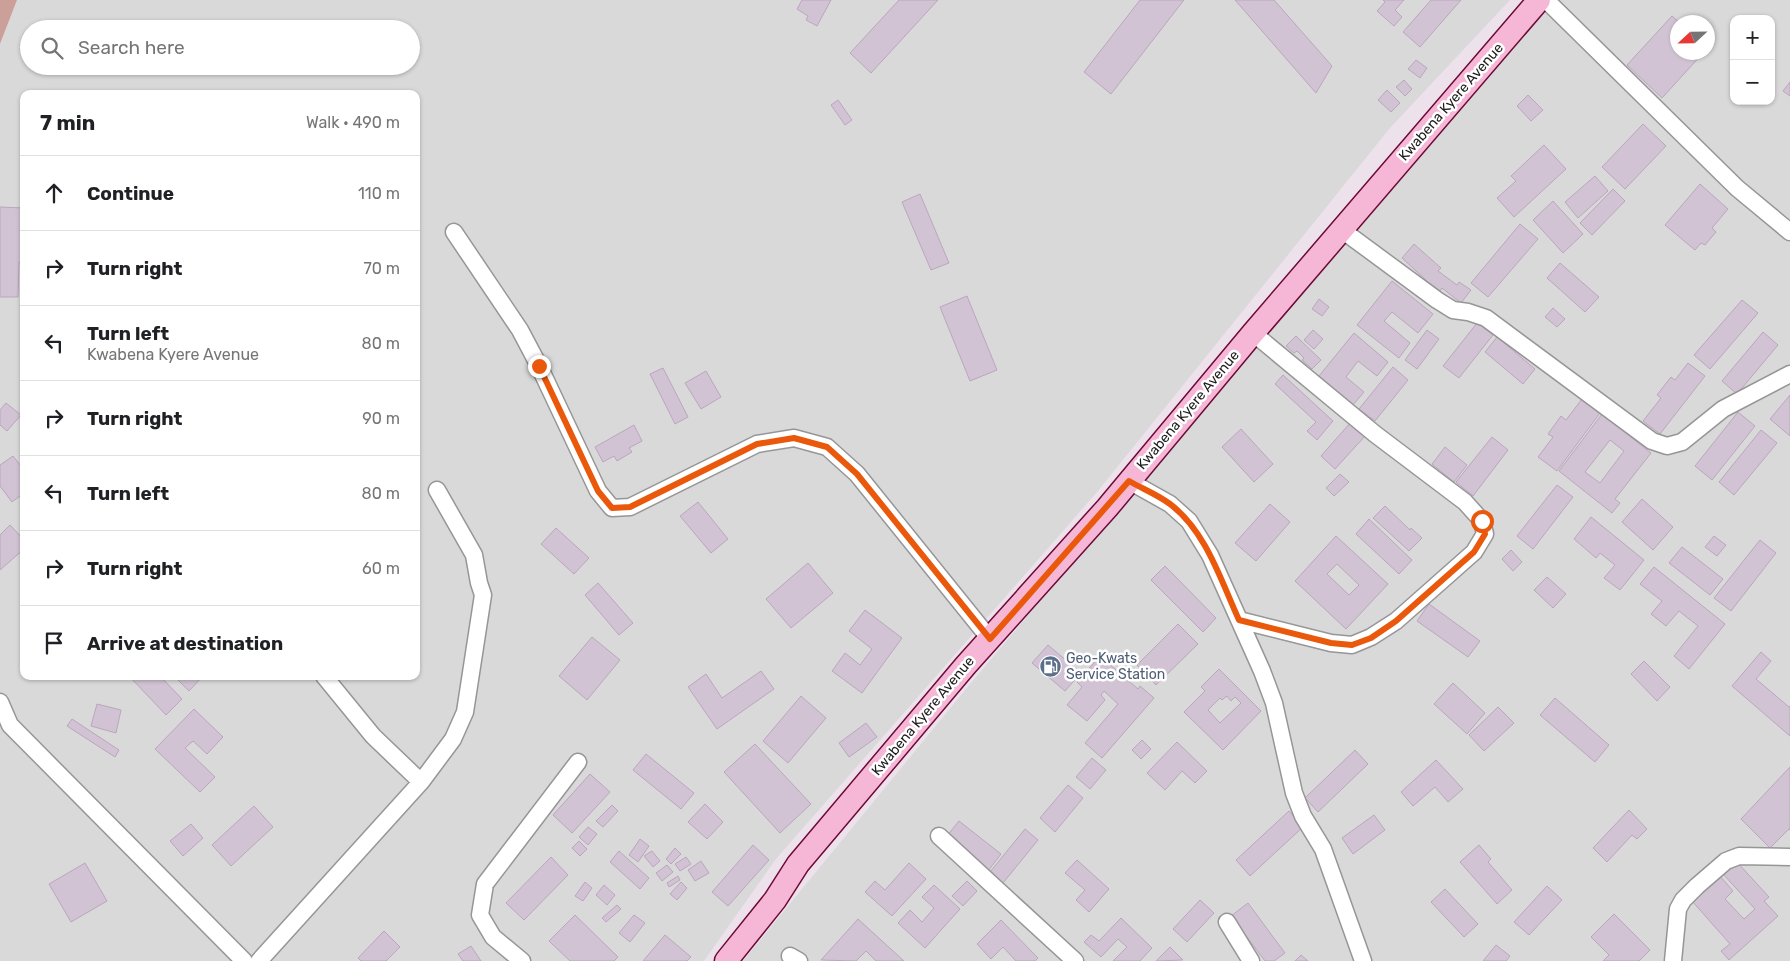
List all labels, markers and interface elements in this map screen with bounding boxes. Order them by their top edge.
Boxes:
north arrow [1670,15,1715,60]
map controls [1730,15,1775,105]
button: + [1730,15,1775,60]
search box [20,20,420,75]
icon: search [38,34,66,62]
text: Search here [78,36,185,59]
street label: Kwabena Kyere Avenue [1395,40,1507,164]
button: − [1730,60,1775,105]
text: 7 min [40,110,95,135]
text: Walk · 490 m [306,113,400,132]
icon: ahead [40,179,68,207]
text: Continue [87,182,174,205]
text: 110 m [358,184,400,203]
icon: right [40,254,68,282]
text: Turn right [87,257,182,280]
text: 70 m [363,259,400,278]
text: Turn left [87,322,169,345]
icon: left [40,329,68,357]
text: 80 m [362,334,400,353]
text: Kwabena Kyere Avenue [87,345,259,364]
street label: Kwabena Kyere Avenue [1133,347,1243,473]
route end [528,355,551,378]
icon: right [40,404,68,432]
text: Turn right [87,407,182,430]
text: 90 m [362,409,400,428]
icon: left [40,479,68,507]
text: Turn left [87,482,169,505]
text: 80 m [362,484,400,503]
route start [1471,510,1494,533]
icon: right [40,554,68,582]
text: Turn right [87,557,182,580]
text: 60 m [362,559,400,578]
icon: arrive [40,629,68,657]
text: Arrive at destination [87,632,283,655]
place label: Geo-Kwats Service Station [1066,650,1165,683]
street label: Kwabena Kyere Avenue [868,653,978,779]
fuel station icon: Geo-Kwats Service Station [1038,654,1062,678]

